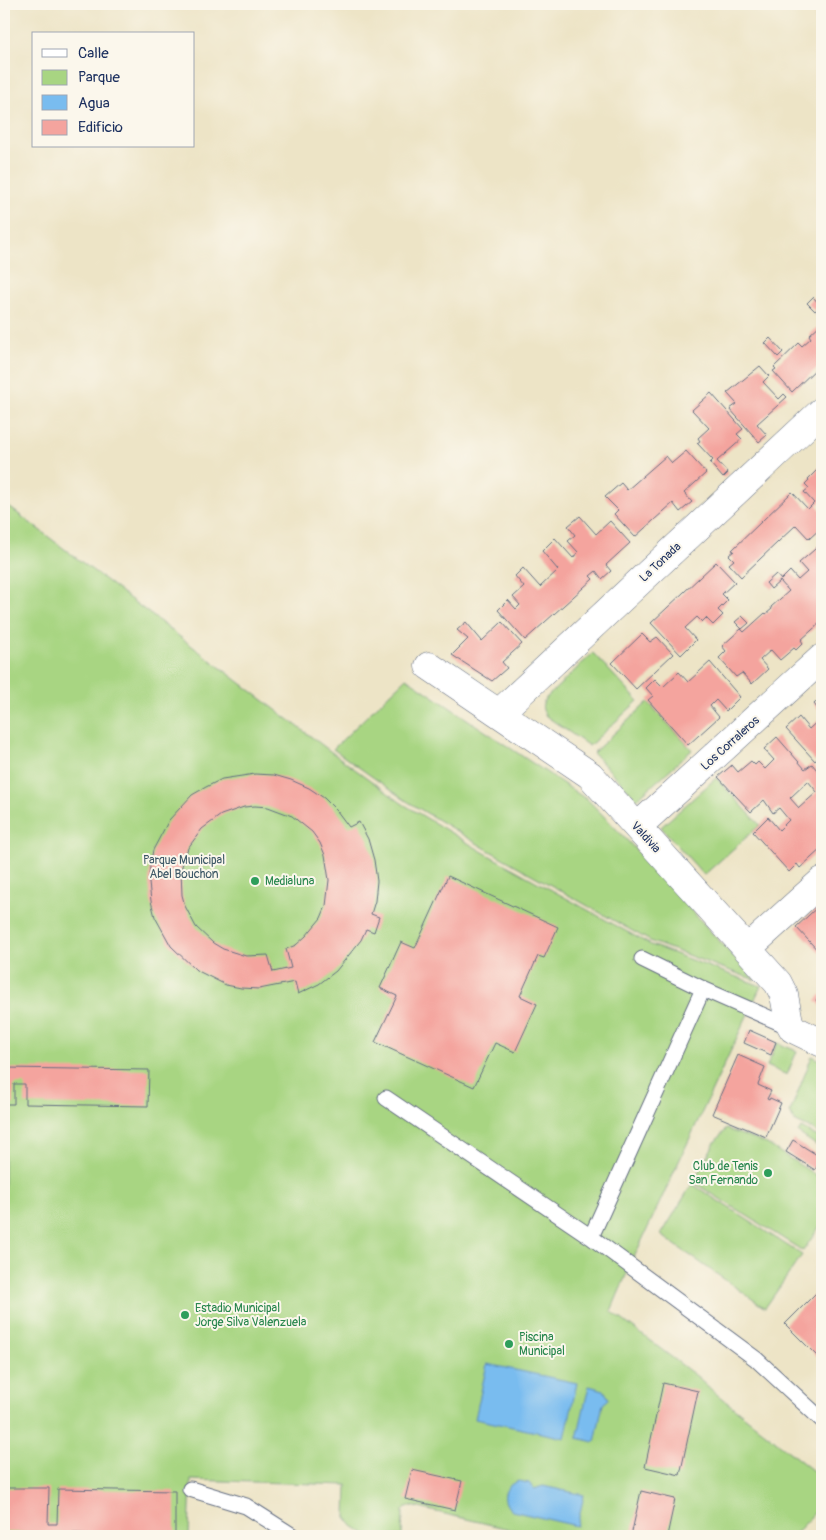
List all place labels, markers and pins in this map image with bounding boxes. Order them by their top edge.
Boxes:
place label: Medialuna [265,874,315,889]
marker: Medialuna [249,875,261,887]
place label: Club de Tenis San Fernando [688,1159,759,1188]
marker: Club de Tenis San Fernando [762,1167,774,1179]
place label: Estadio Municipal Jorge Silva Valenzuela [195,1301,307,1330]
marker: Estadio Municipal Jorge Silva Valenzuela [179,1309,191,1321]
place label: Piscina Municipal [519,1330,565,1359]
marker: Piscina Municipal [503,1338,515,1350]

